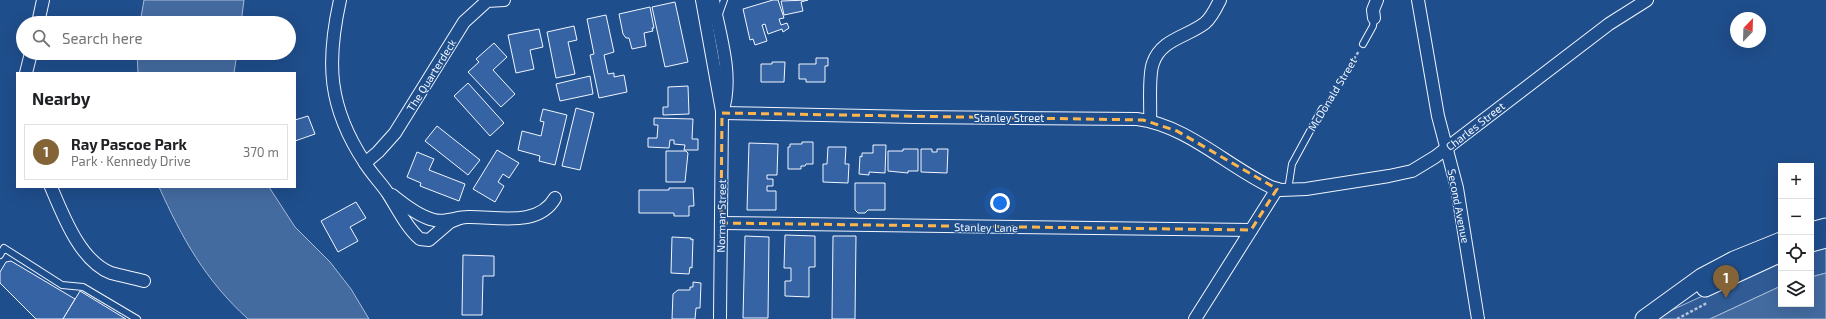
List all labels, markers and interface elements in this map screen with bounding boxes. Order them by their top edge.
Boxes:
north arrow [1730,12,1766,48]
search box [16,16,296,60]
icon: search [30,27,52,49]
text: Search here [62,29,143,47]
street label: The Quarterdeck [404,36,460,114]
street label: McDonald Street [1305,55,1359,133]
text: Nearby [32,88,90,108]
street label: Charles Street [1443,99,1507,153]
street label: Stanley Street [974,111,1044,124]
text: Ray Pascoe Park [71,135,187,153]
text: 1 [43,144,49,160]
text: 370 m [243,144,279,160]
text: Park · Kennedy Drive [71,153,191,169]
map controls [1778,163,1814,307]
button: + [1778,163,1814,199]
street label: Second Avenue [1445,168,1473,244]
street label: Norman Street [714,179,728,253]
your location [990,193,1010,213]
button: − [1778,199,1814,235]
street label: Stanley Lane [954,220,1018,234]
button: locate [1778,235,1814,271]
pin: 1 [1713,265,1739,298]
button: layers [1778,271,1814,307]

